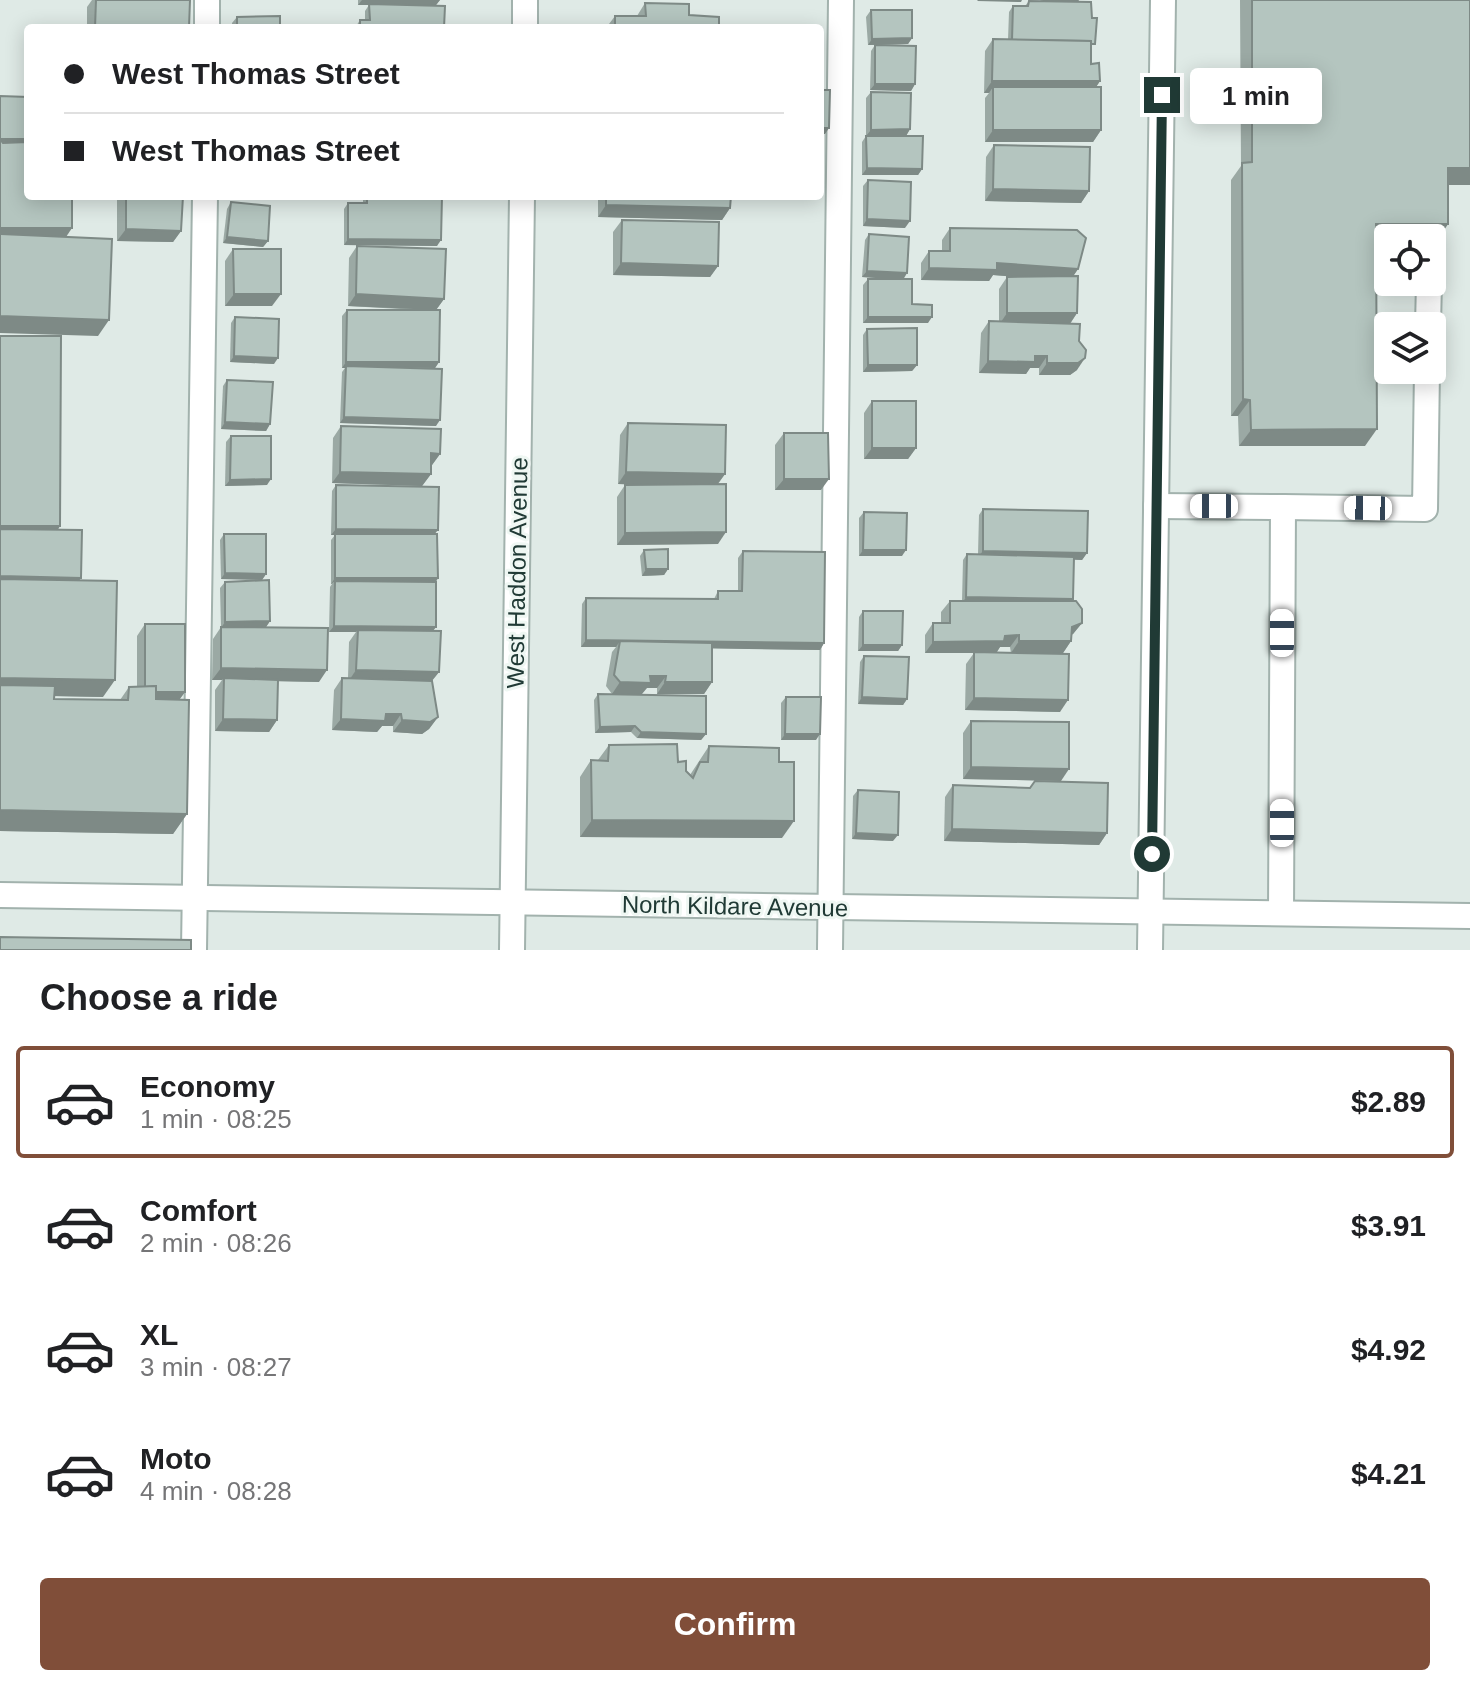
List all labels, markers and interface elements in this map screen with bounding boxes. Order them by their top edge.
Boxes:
text: West Thomas Street [112,57,400,90]
callout: 1 min [1190,67,1322,123]
route end [1144,77,1180,113]
text: 1 min [1222,81,1290,111]
text: West Thomas Street [112,134,400,167]
map controls [1374,224,1446,384]
button: locate [1374,224,1446,296]
button: layers [1374,312,1446,384]
street label: West Haddon Avenue [501,457,533,689]
car [1190,494,1238,518]
car [1344,496,1392,520]
car [1270,609,1294,657]
car [1270,799,1294,847]
route start [1134,836,1170,872]
street label: North Kildare Avenue [622,891,848,921]
text: Choose a ride [40,977,278,1018]
icon: car [44,1066,116,1138]
text: Economy [140,1070,275,1103]
text: $2.89 [1351,1085,1426,1118]
text: 1 min · 08:25 [140,1104,292,1134]
icon: car [44,1190,116,1262]
text: Comfort [140,1194,257,1227]
text: $3.91 [1351,1209,1426,1242]
text: 2 min · 08:26 [140,1228,292,1258]
icon: car [44,1314,116,1386]
text: XL [140,1318,178,1351]
text: $4.92 [1351,1333,1426,1366]
text: 3 min · 08:27 [140,1352,292,1382]
icon: car [44,1438,116,1510]
text: Moto [140,1442,212,1475]
text: $4.21 [1351,1457,1426,1490]
text: 4 min · 08:28 [140,1476,292,1506]
button: Confirm [40,1578,1430,1670]

